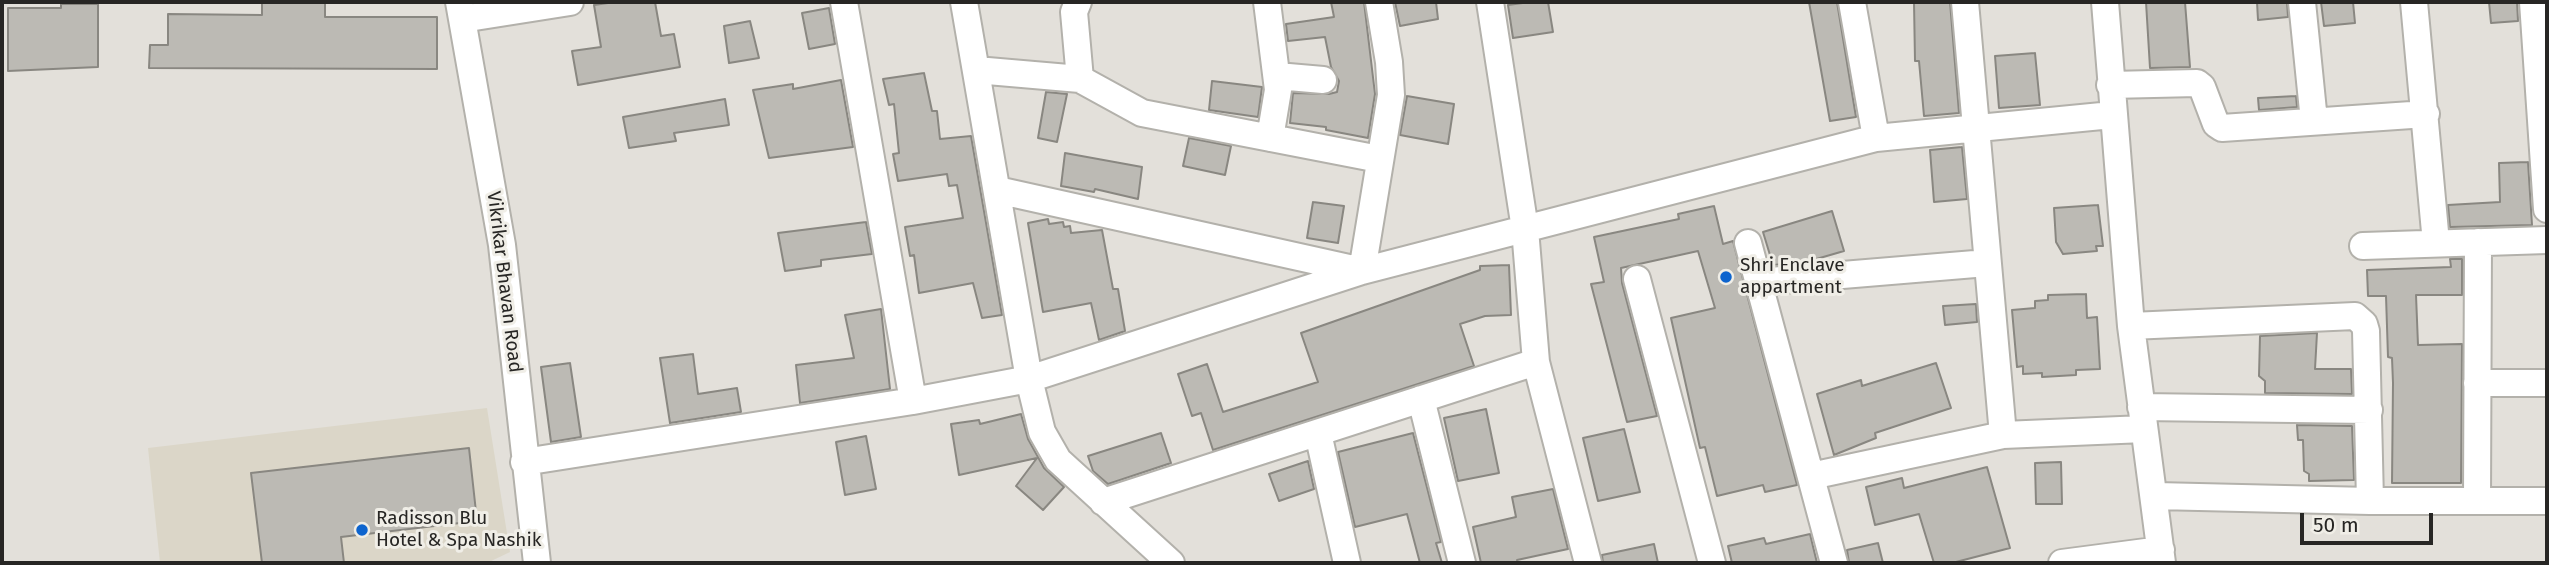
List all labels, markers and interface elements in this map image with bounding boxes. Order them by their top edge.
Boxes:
street label: Vikrikar Bhavan Road [482,190,526,374]
place label: Shri Enclave appartment [1740,255,1845,299]
marker: Shri Enclave appartment [1718,269,1734,285]
scale bar [2304,498,2437,542]
place label: Radisson Blu Hotel & Spa Nashik [376,508,541,552]
text: 50 m [2313,512,2359,538]
marker: Radisson Blu Hotel & Spa Nashik [354,522,370,538]

